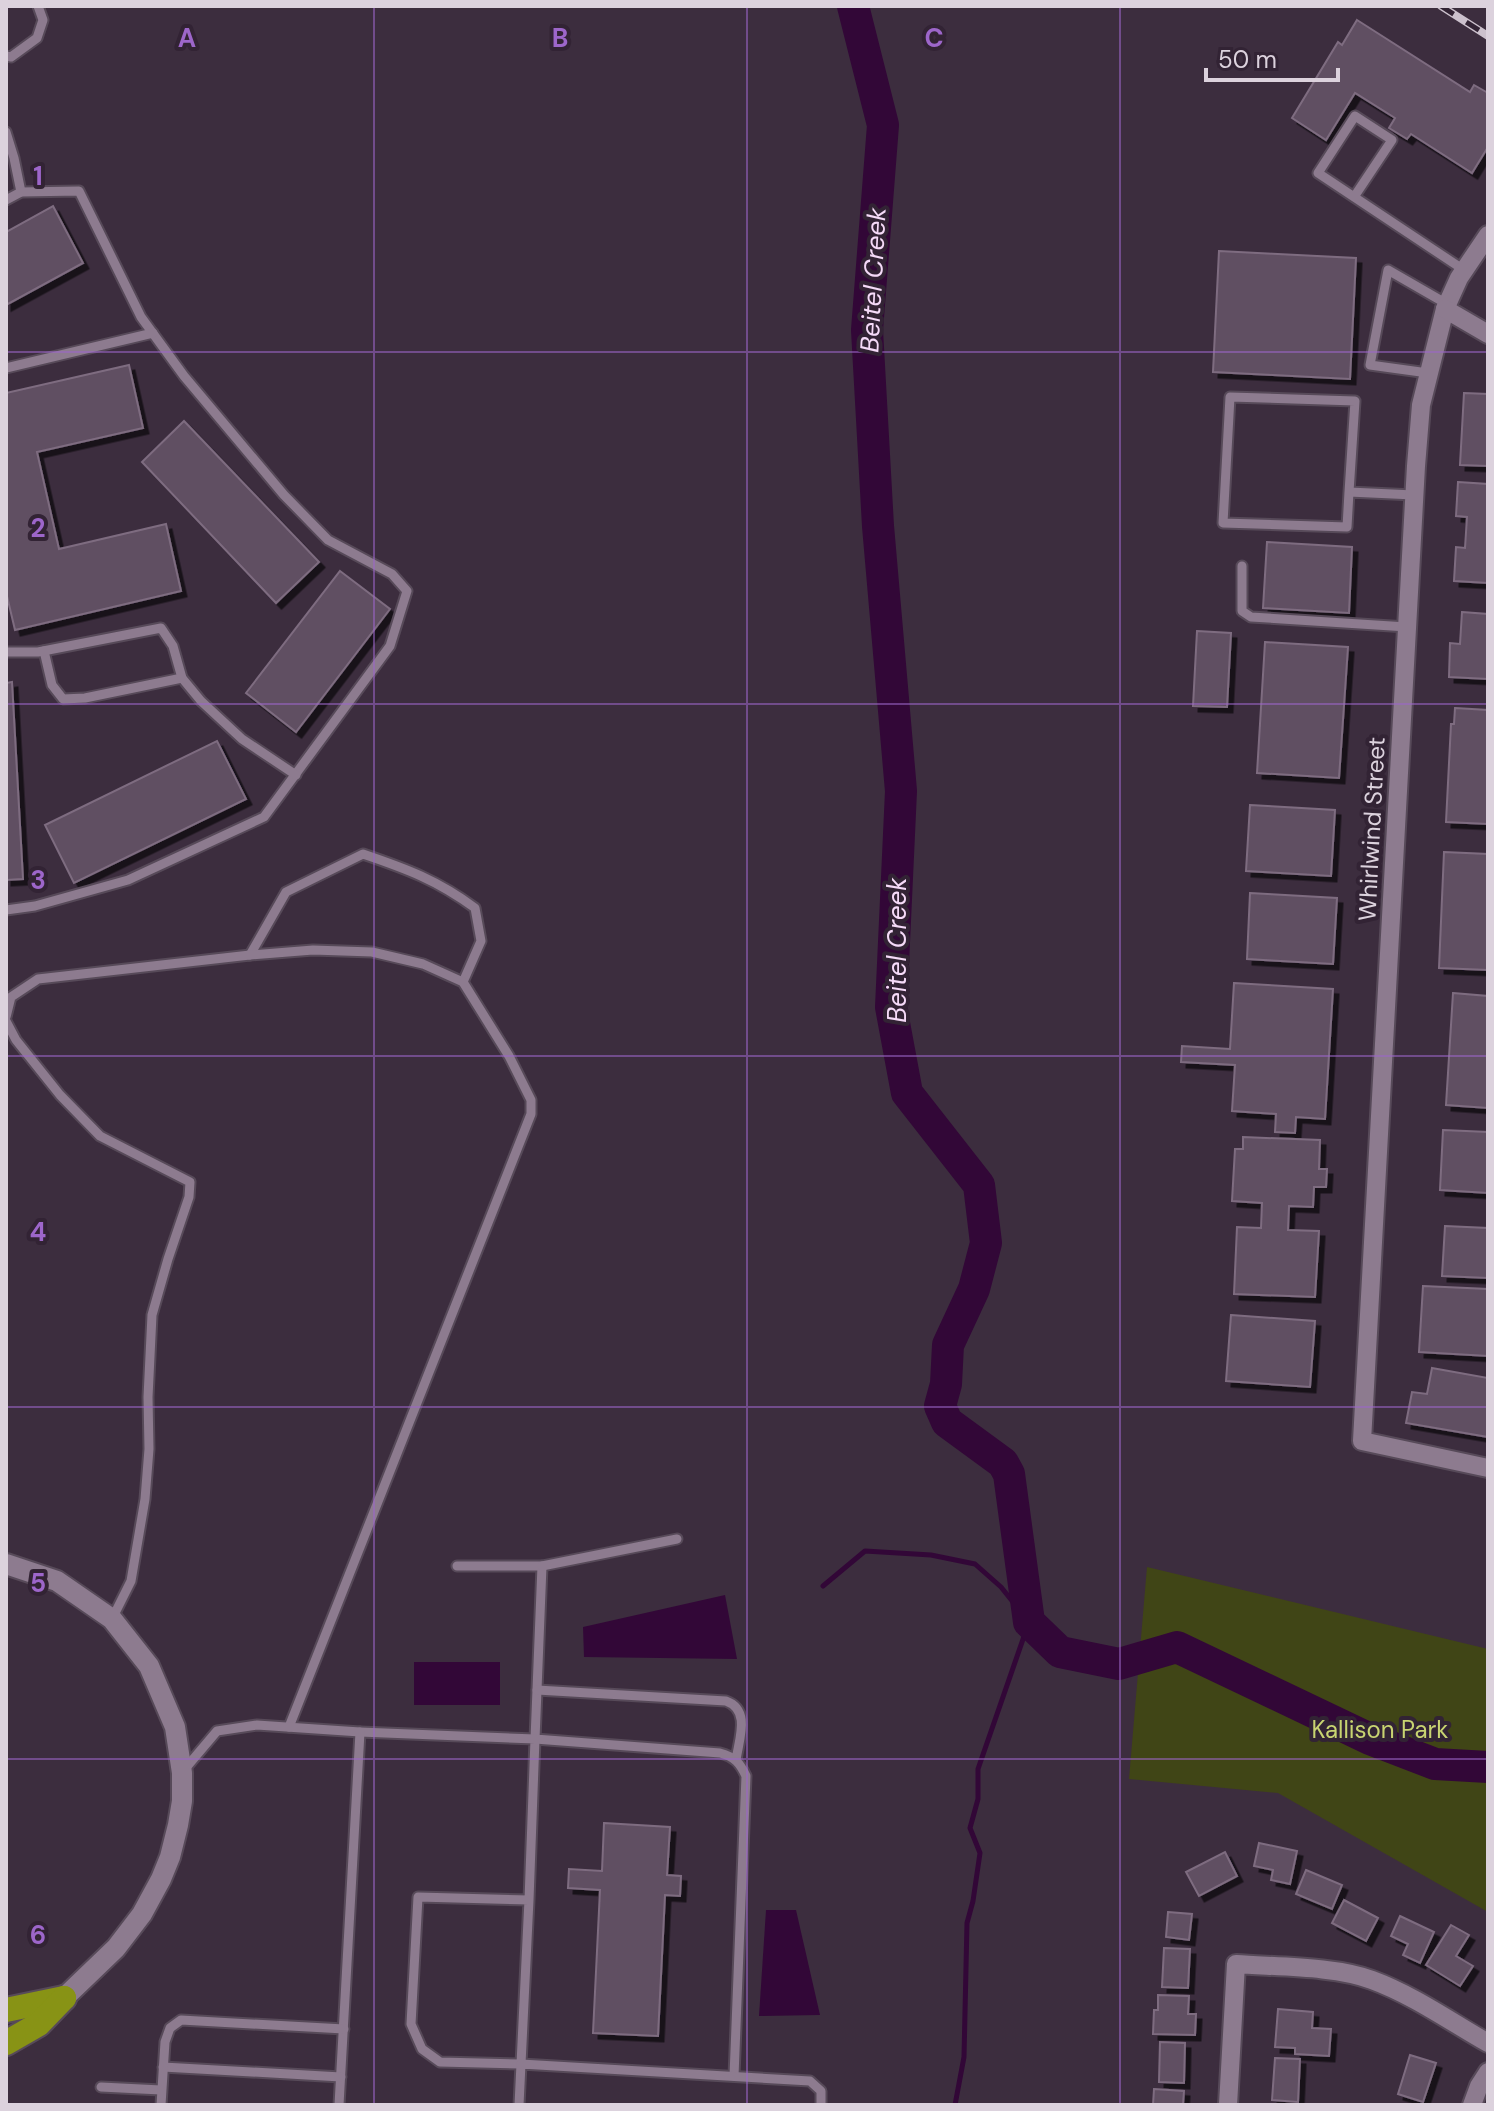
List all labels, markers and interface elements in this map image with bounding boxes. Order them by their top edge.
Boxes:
text: A [178,21,196,55]
text: B [552,21,568,55]
text: C [924,21,944,55]
scale bar [1206,32,1338,82]
text: 50 m [1218,44,1277,75]
text: 1 [33,159,43,193]
water label: Beitel Creek [852,206,894,353]
text: 2 [30,511,46,545]
street label: Whirlwind Street [1351,736,1392,922]
text: 3 [30,863,46,897]
water label: Beitel Creek [880,877,914,1023]
text: 4 [30,1215,46,1249]
text: 5 [30,1566,46,1600]
park label: Kallison Park [1312,1714,1448,1745]
text: 6 [30,1918,46,1952]

